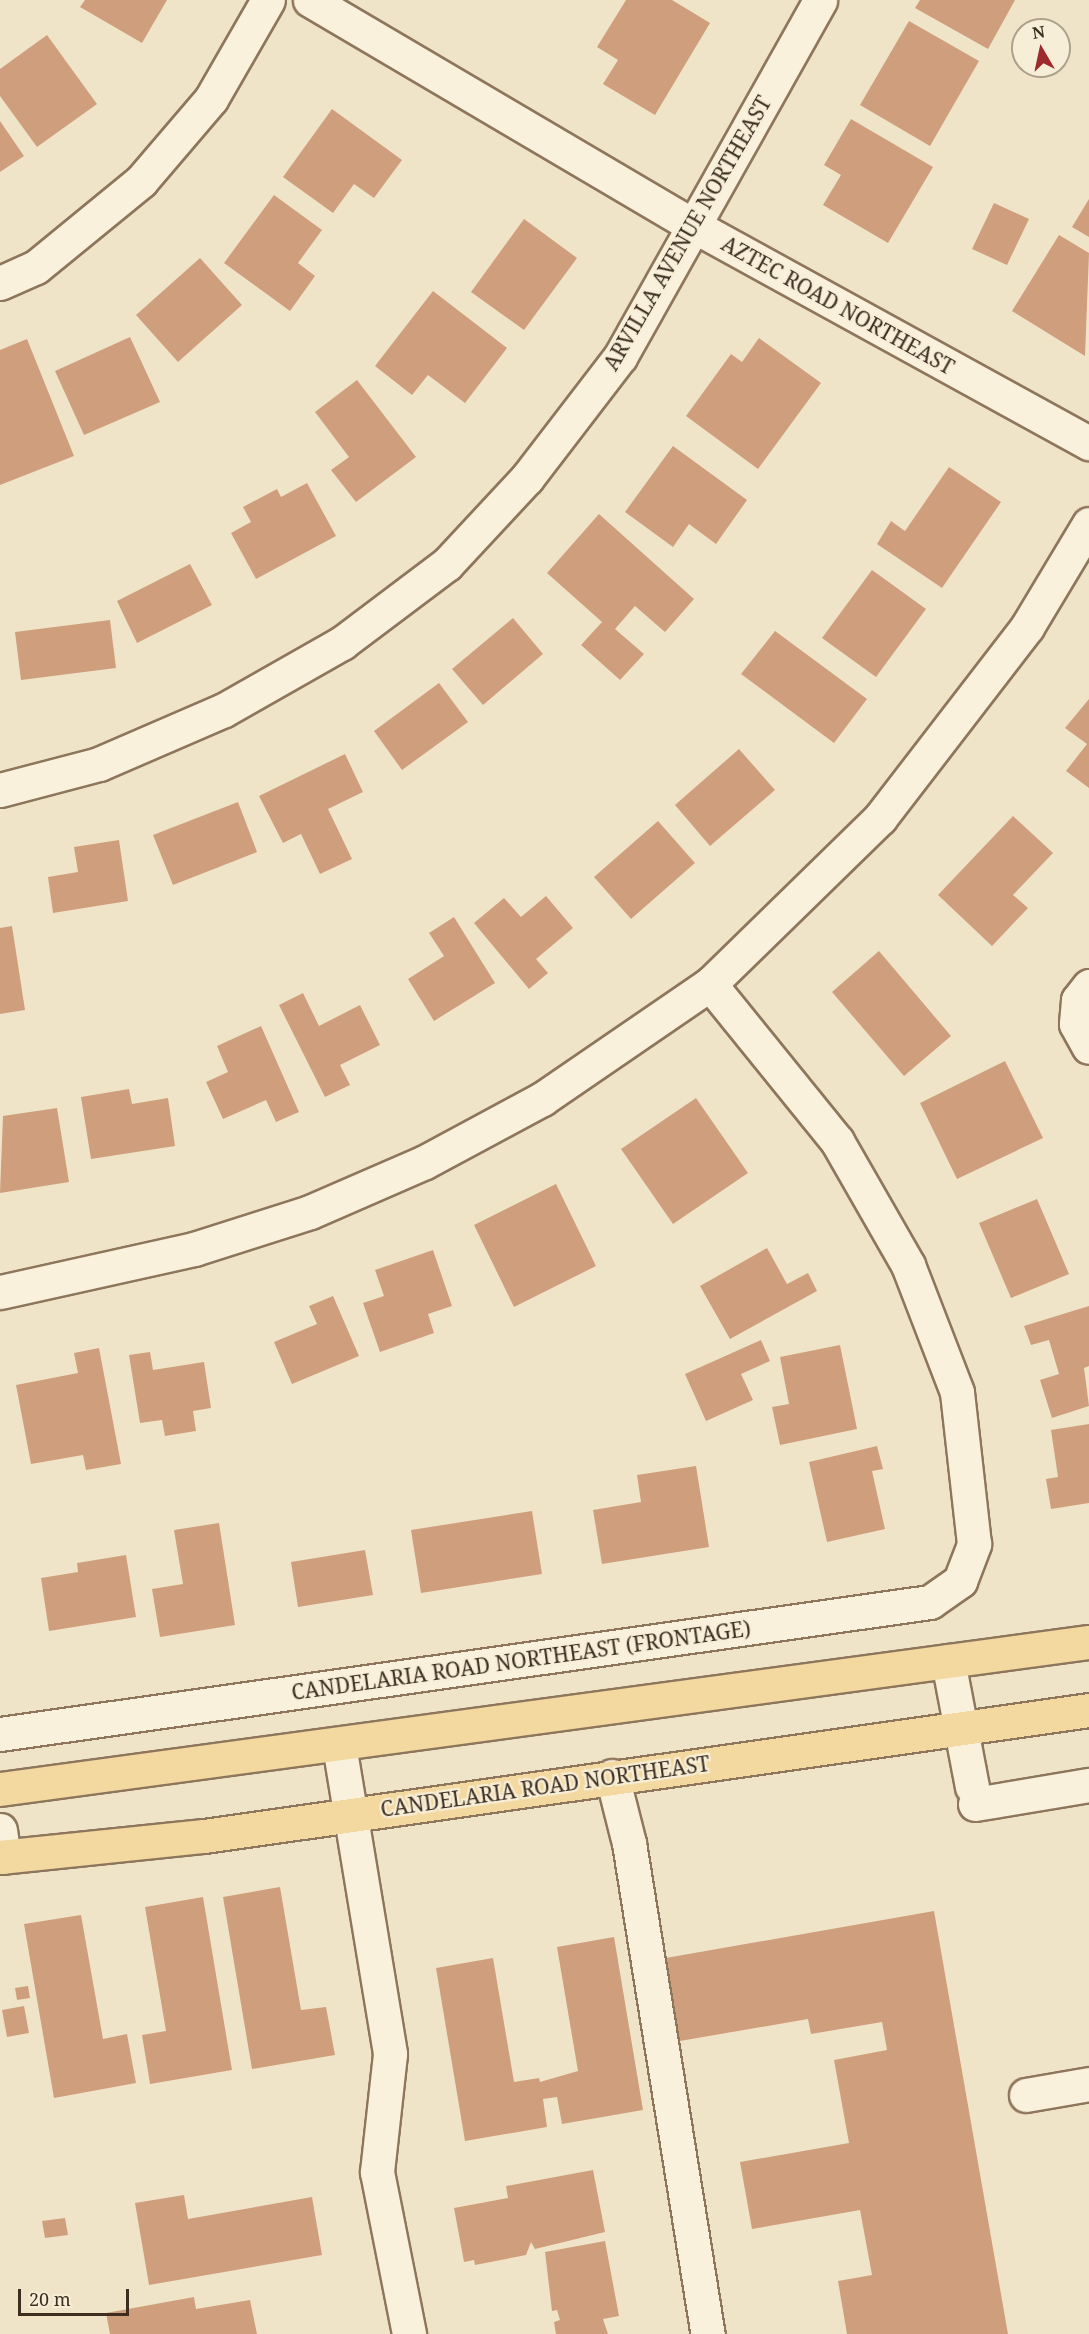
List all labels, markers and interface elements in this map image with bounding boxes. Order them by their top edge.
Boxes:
north arrow [1011,18,1071,78]
text: N [1031,20,1046,44]
street label: ARVILLA AVENUE NORTHEAST [598,91,776,375]
street label: AZTEC ROAD NORTHEAST [717,231,959,379]
street label: CANDELARIA ROAD NORTHEAST (FRONTAGE) [290,1615,752,1705]
street label: CANDELARIA ROAD NORTHEAST [379,1750,711,1822]
scale bar [21,2277,132,2315]
text: 20 m [29,2287,71,2311]

